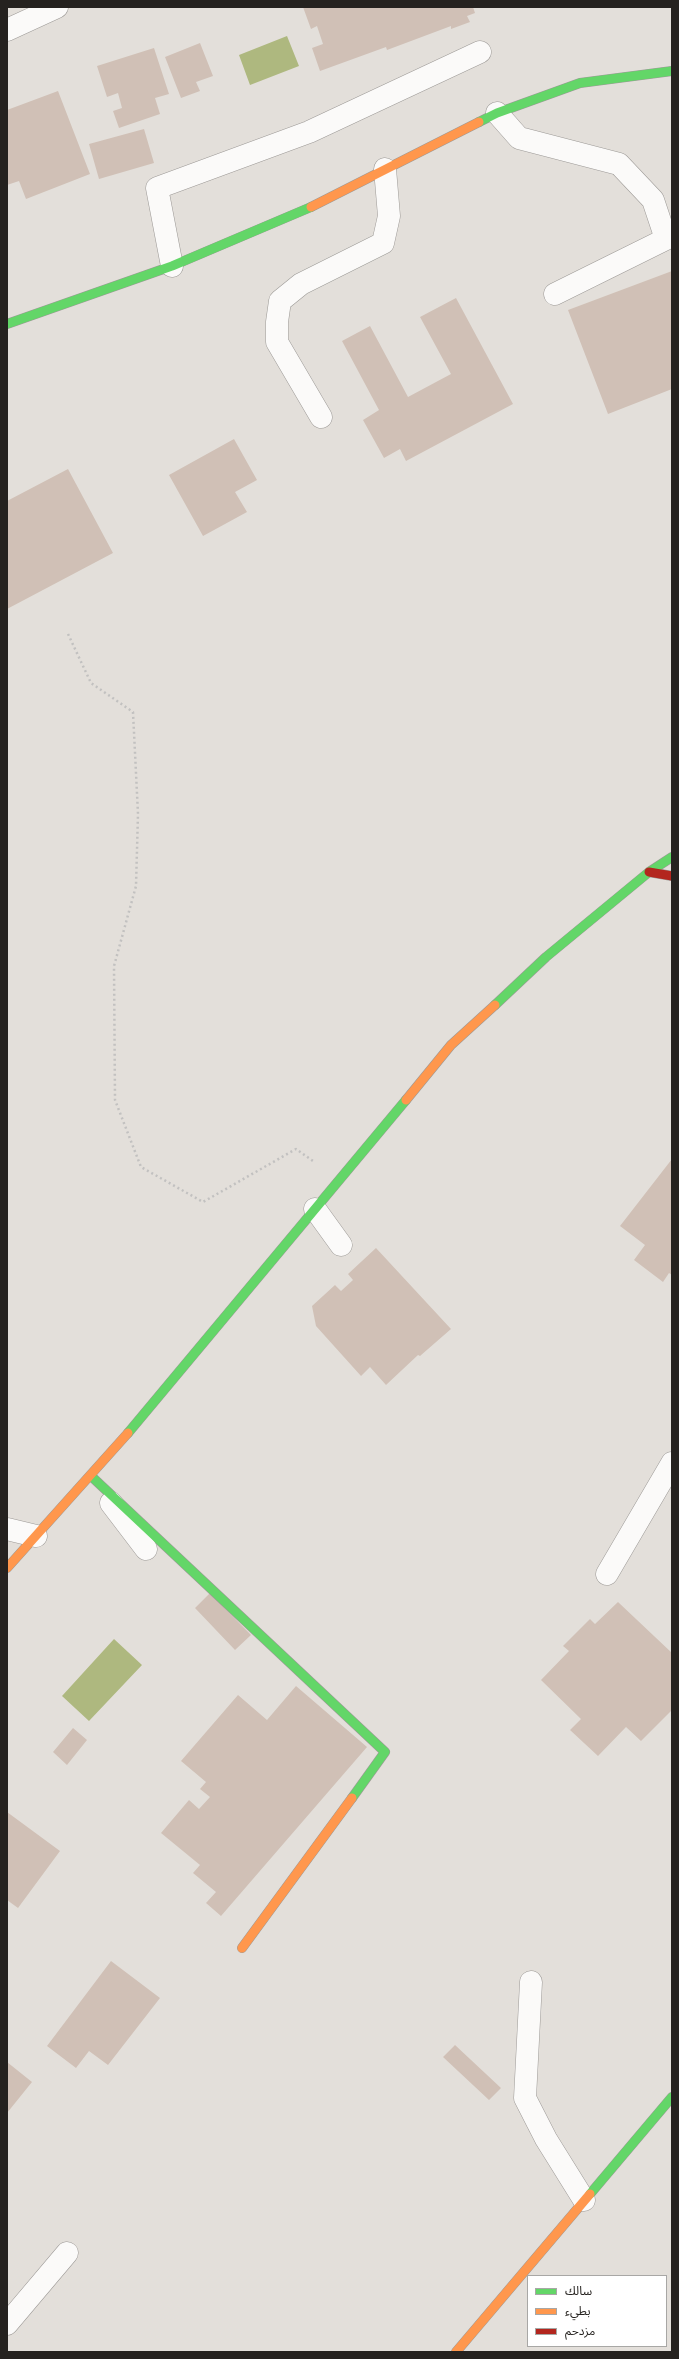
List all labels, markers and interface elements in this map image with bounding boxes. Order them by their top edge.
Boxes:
legend [527,2275,667,2347]
text: سالك [565,2283,592,2298]
text: بطيء [565,2303,591,2318]
text: مزدحم [565,2323,595,2338]

